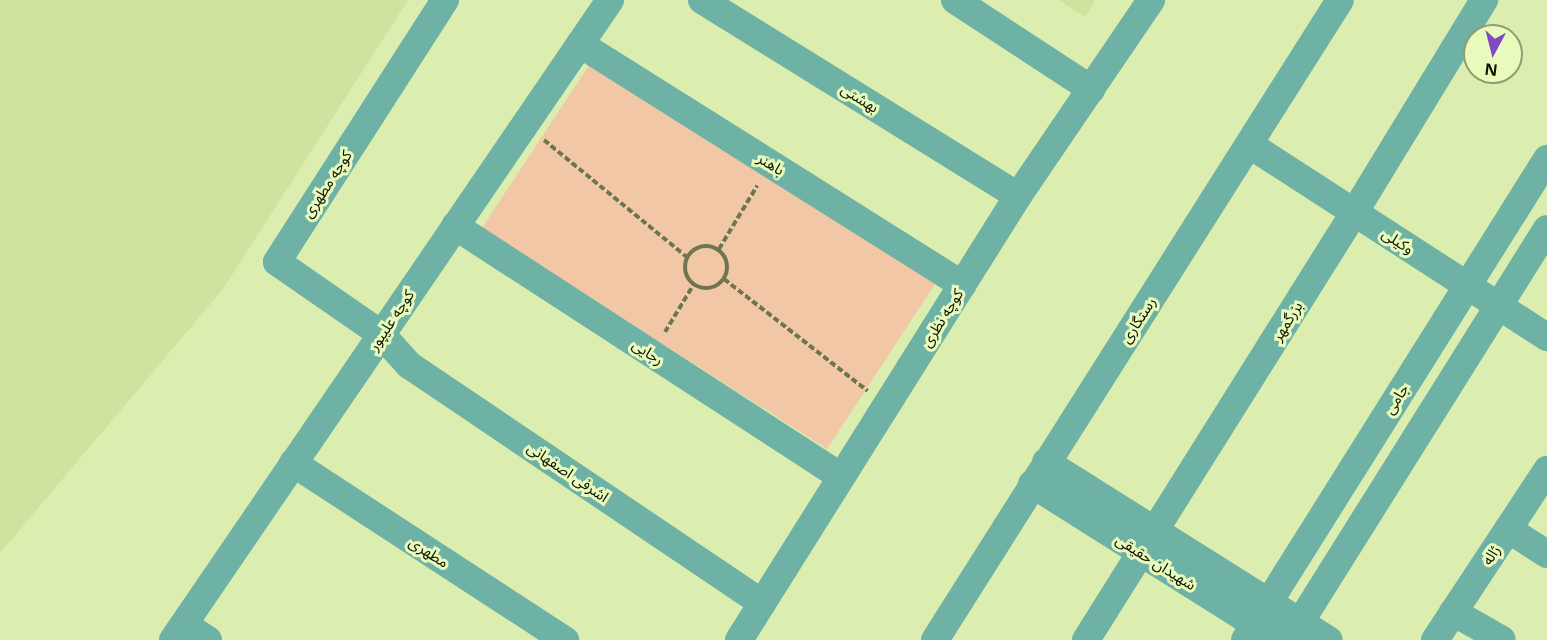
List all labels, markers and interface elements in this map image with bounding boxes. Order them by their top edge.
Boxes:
north arrow [1463,24,1523,84]
text: N [1483,58,1499,82]
street label: بهشتی [838,79,882,117]
street label: کوچه مطهری [299,147,355,221]
street label: باهنر [754,149,788,179]
street label: وکیلی [1379,224,1417,258]
street label: کوچه علیپور [364,286,418,354]
street label: کوچه نظری [917,286,967,350]
street label: رستگاری [1116,294,1160,346]
street label: بزرگمهر [1268,298,1306,344]
street label: رجایی [629,335,667,369]
street label: جامی [1380,381,1412,417]
street label: اشرفی اصفهانی [524,438,612,506]
street label: شهیدان حقیقی [1113,530,1199,594]
street label: مطهری [406,533,452,571]
street label: ژاله [1478,542,1504,568]

